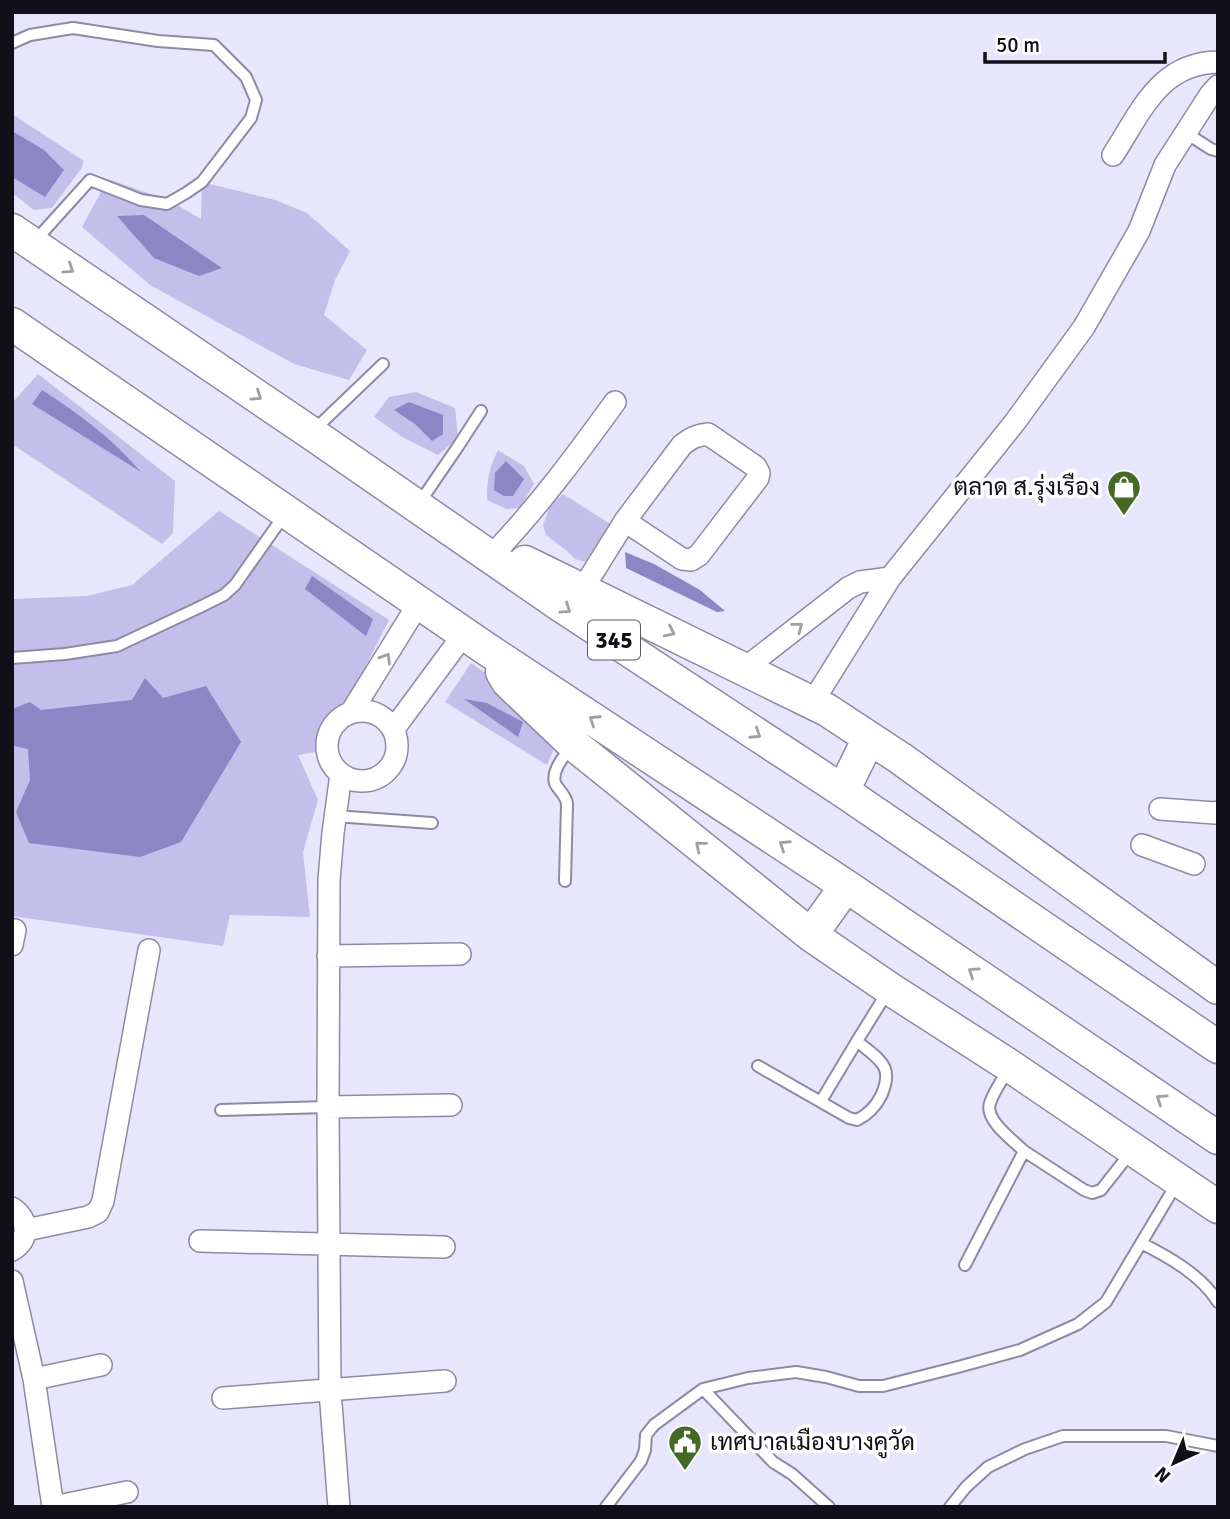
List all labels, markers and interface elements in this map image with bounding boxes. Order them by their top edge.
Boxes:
scale bar [985,21,1165,65]
text: 50 m [996,32,1040,58]
one-way arrow [61,261,74,273]
one-way arrow [249,388,262,401]
shop icon: ตลาด ส.รุ่งเรือง [1105,468,1143,517]
place label: ตลาด ส.รุ่งเรือง [954,472,1100,503]
one-way arrow [558,600,571,613]
road number: 345 [588,620,640,660]
one-way arrow [790,623,802,636]
one-way arrow [663,624,675,638]
one-way arrow [378,652,391,665]
one-way arrow [589,716,602,728]
one-way arrow [748,726,761,739]
one-way arrow [779,841,792,853]
one-way arrow [696,842,708,855]
one-way arrow [968,968,981,980]
one-way arrow [1156,1095,1169,1107]
public building icon: เทศบาลเมืองบางคูวัด [666,1423,704,1472]
place label: เทศบาลเมืองบางคูวัด [710,1427,915,1459]
north arrow [1139,1428,1209,1498]
text: N [1150,1461,1176,1488]

